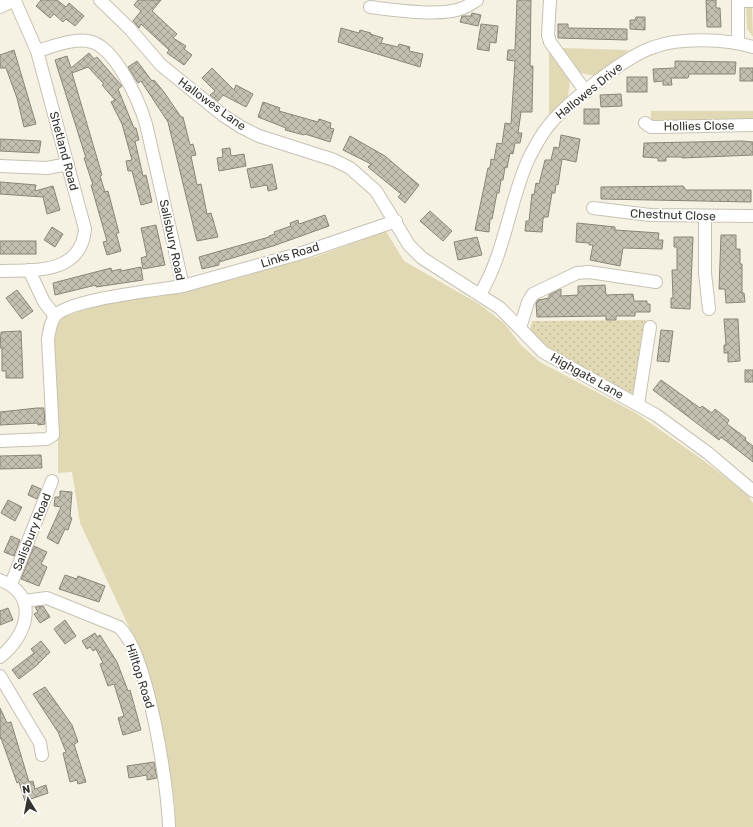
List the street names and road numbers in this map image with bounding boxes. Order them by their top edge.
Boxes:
street label: Hallowes Drive [553,60,625,122]
street label: Hallowes Lane [175,75,249,133]
street label: Shetland Road [47,110,81,192]
street label: Hollies Close [664,118,735,134]
street label: Salisbury Road [157,198,187,282]
street label: Chestnut Close [630,207,716,223]
street label: Links Road [259,239,321,271]
street label: Highgate Lane [548,350,626,402]
street label: Salisbury Road [10,491,54,573]
street label: Hilltop Road [123,642,157,710]

